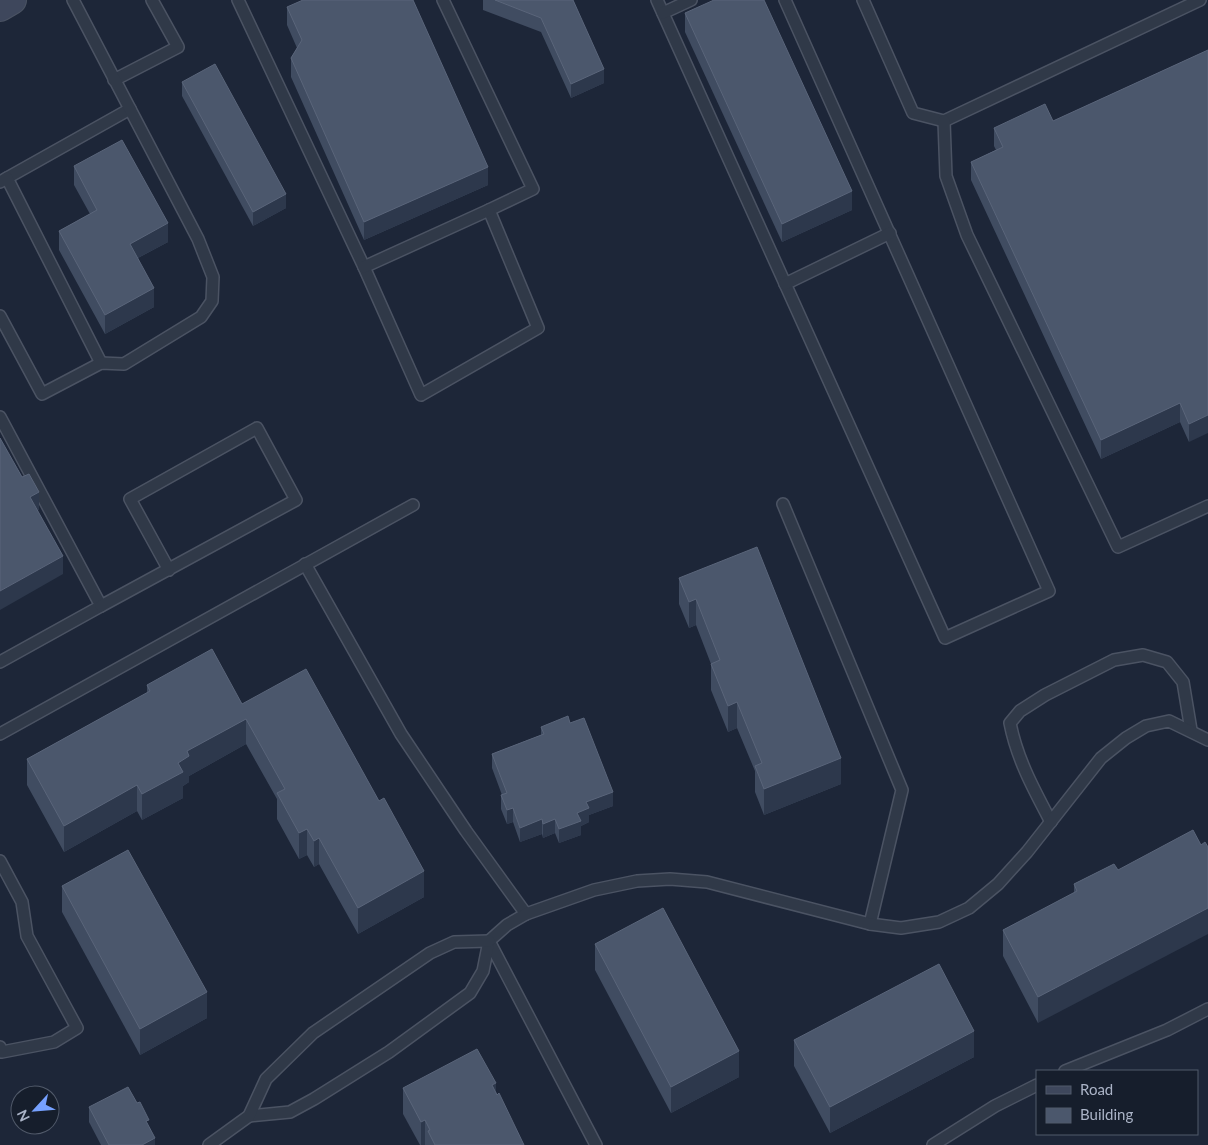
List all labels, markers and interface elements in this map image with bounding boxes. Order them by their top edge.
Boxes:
legend [1036,1070,1198,1135]
text: Road [1080,1080,1113,1098]
north arrow [10,1085,60,1135]
text: Building [1080,1105,1133,1123]
text: N [13,1107,33,1124]

